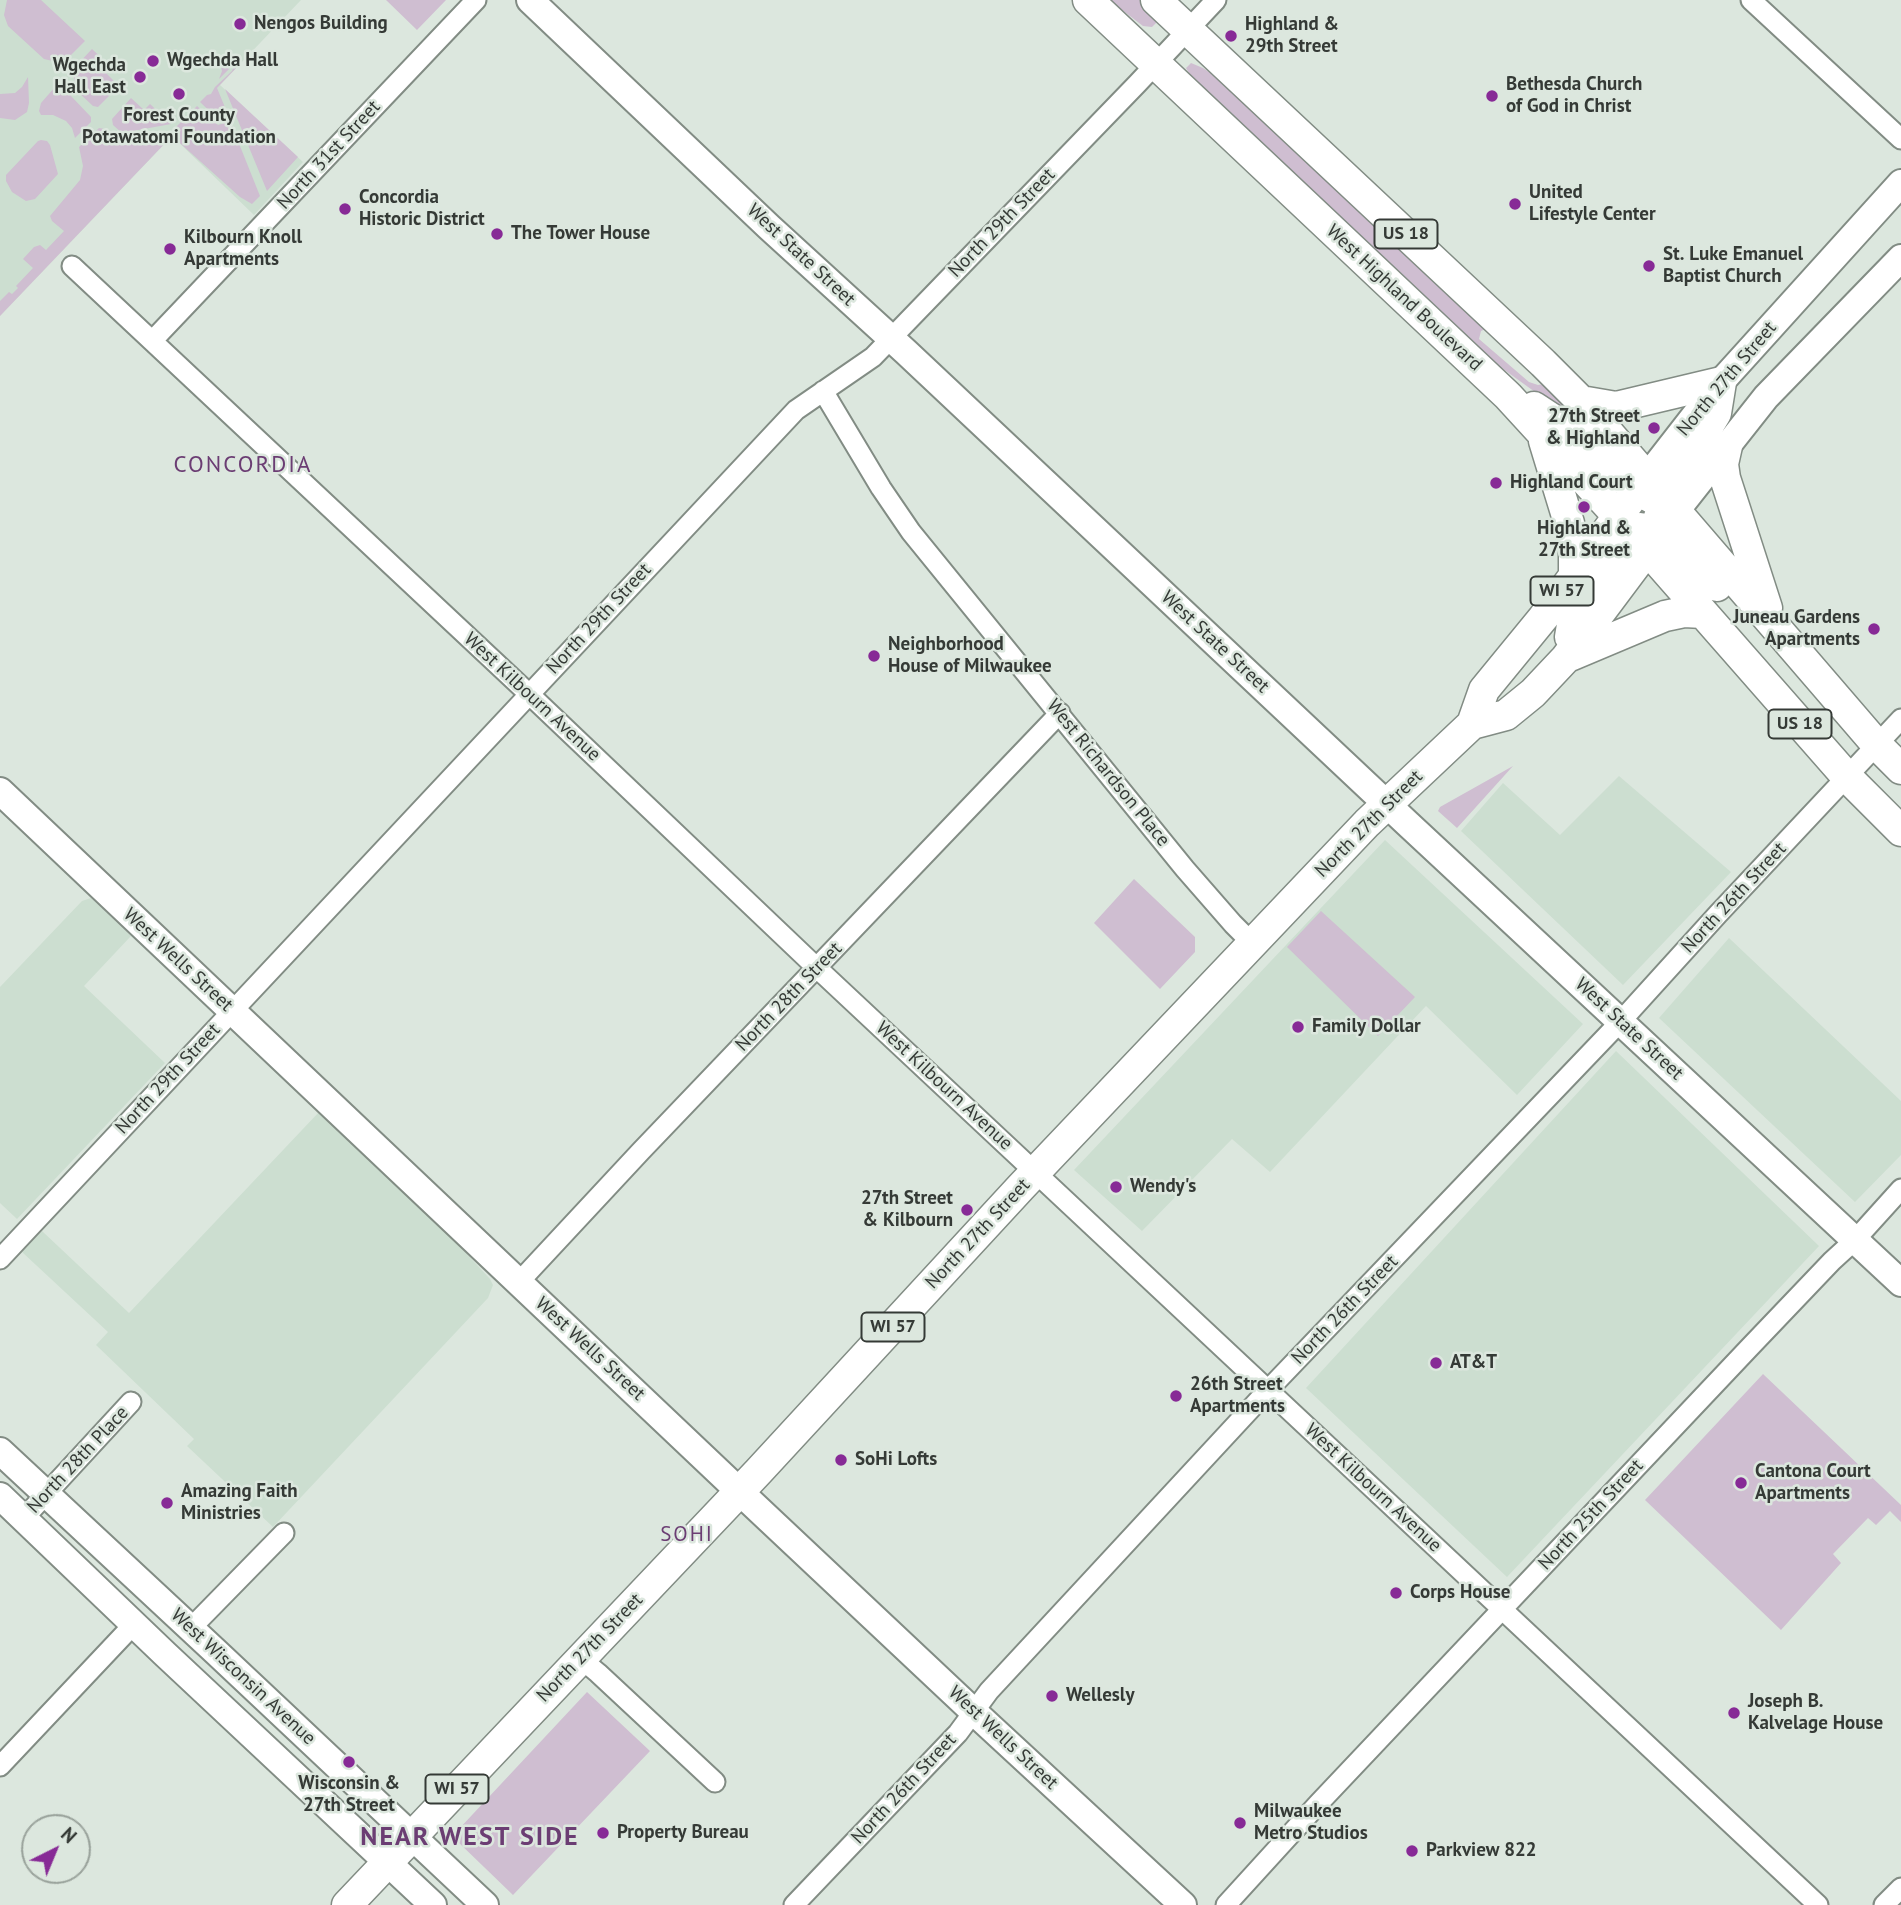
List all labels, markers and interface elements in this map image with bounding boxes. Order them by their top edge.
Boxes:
place label: Nengos Building [254,13,388,35]
place label: Highland & 29th Street [1245,14,1339,58]
marker: Nengos Building [232,16,248,32]
marker: Highland & 29th Street [1223,28,1239,44]
place label: Wgechda Hall [167,50,278,72]
marker: Wgechda Hall [145,53,161,69]
place label: Wgechda Hall East [53,55,126,99]
marker: Wgechda Hall East [132,69,148,85]
place label: Bethesda Church of God in Christ [1506,74,1642,118]
marker: Forest County Potawatomi Foundation [171,86,187,102]
marker: Bethesda Church of God in Christ [1484,88,1500,104]
street label: North 31st Street [273,96,385,214]
place label: Forest County Potawatomi Foundation [82,105,276,149]
street label: North 29th Street [944,164,1060,282]
place label: United Lifestyle Center [1529,182,1656,226]
place label: Concordia Historic District [359,187,485,231]
marker: United Lifestyle Center [1507,196,1523,212]
street label: West State Street [742,199,860,311]
marker: Concordia Historic District [337,201,353,217]
street label: West Highland Boulevard [1321,220,1487,376]
road number: US 18 [1374,220,1438,248]
place label: The Tower House [511,223,650,245]
marker: The Tower House [489,226,505,242]
place label: Kilbourn Knoll Apartments [184,227,302,271]
marker: Kilbourn Knoll Apartments [162,241,178,257]
place label: St. Luke Emanuel Baptist Church [1663,244,1803,288]
marker: St. Luke Emanuel Baptist Church [1641,258,1657,274]
street label: North 27th Street [1672,317,1782,441]
place label: 27th Street & Highland [1546,406,1640,450]
marker: 27th Street & Highland [1646,420,1662,436]
district label: CONCORDIA [175,451,311,479]
place label: Highland Court [1510,472,1633,494]
marker: Highland Court [1488,475,1504,491]
marker: Highland & 27th Street [1576,499,1592,515]
place label: Highland & 27th Street [1537,518,1631,562]
street label: North 29th Street [542,559,656,679]
road number: WI 57 [1530,576,1594,606]
street label: West State Street [1156,586,1274,698]
place label: Juneau Gardens Apartments [1733,607,1860,651]
marker: Juneau Gardens Apartments [1866,621,1882,637]
street label: West Kilbourn Avenue [459,628,605,766]
place label: Neighborhood House of Milwaukee [888,634,1052,678]
marker: Neighborhood House of Milwaukee [866,648,882,664]
street label: West Richardson Place [1042,695,1174,851]
road number: US 18 [1769,710,1832,738]
street label: North 27th Street [1311,766,1427,882]
street label: North 26th Street [1677,838,1791,958]
street label: West Wells Street [119,903,237,1017]
street label: North 28th Street [731,938,847,1056]
street label: West State Street [1570,973,1688,1085]
place label: Family Dollar [1312,1016,1421,1038]
street label: West Kilbourn Avenue [871,1017,1017,1155]
street label: North 29th Street [111,1019,225,1139]
marker: Family Dollar [1290,1019,1306,1035]
street label: North 27th Street [921,1174,1035,1294]
place label: Wendy's [1130,1176,1196,1198]
marker: Wendy's [1108,1179,1124,1195]
place label: 27th Street & Kilbourn [861,1188,953,1232]
marker: 27th Street & Kilbourn [959,1202,975,1218]
street label: North 26th Street [1287,1251,1403,1369]
street label: West Wells Street [531,1292,649,1406]
road number: WI 57 [862,1312,924,1342]
place label: AT&T [1450,1352,1497,1374]
marker: AT&T [1428,1355,1444,1371]
place label: 26th Street Apartments [1190,1374,1285,1418]
marker: 26th Street Apartments [1168,1388,1184,1404]
street label: North 28th Place [23,1402,133,1518]
street label: West Kilbourn Avenue [1300,1419,1446,1557]
place label: SoHi Lofts [855,1449,937,1471]
marker: SoHi Lofts [833,1452,849,1468]
street label: North 25th Street [1534,1455,1648,1575]
place label: Cantona Court Apartments [1755,1461,1871,1505]
marker: Cantona Court Apartments [1733,1475,1749,1491]
place label: Amazing Faith Ministries [181,1481,298,1525]
marker: Amazing Faith Ministries [159,1495,175,1511]
district label: SOHI [661,1522,713,1548]
place label: Corps House [1410,1582,1510,1604]
marker: Corps House [1388,1585,1404,1601]
street label: North 27th Street [532,1589,648,1707]
street label: West Wisconsin Avenue [166,1604,320,1750]
street label: West Wells Street [944,1681,1062,1795]
place label: Wellesly [1066,1685,1135,1707]
marker: Wellesly [1044,1688,1060,1704]
place label: Joseph B. Kalvelage House [1748,1691,1883,1735]
marker: Joseph B. Kalvelage House [1726,1705,1742,1721]
street label: North 26th Street [847,1729,961,1849]
marker: Wisconsin & 27th Street [341,1754,357,1770]
place label: Wisconsin & 27th Street [298,1773,400,1817]
road number: WI 57 [426,1774,489,1804]
place label: Milwaukee Metro Studios [1254,1801,1368,1845]
north arrow [21,1814,91,1884]
marker: Milwaukee Metro Studios [1232,1815,1248,1831]
text: N [56,1822,82,1848]
district label: NEAR WEST SIDE [362,1822,578,1854]
place label: Property Bureau [617,1822,749,1844]
marker: Property Bureau [595,1825,611,1841]
place label: Parkview 822 [1426,1840,1537,1862]
marker: Parkview 822 [1404,1843,1420,1859]

